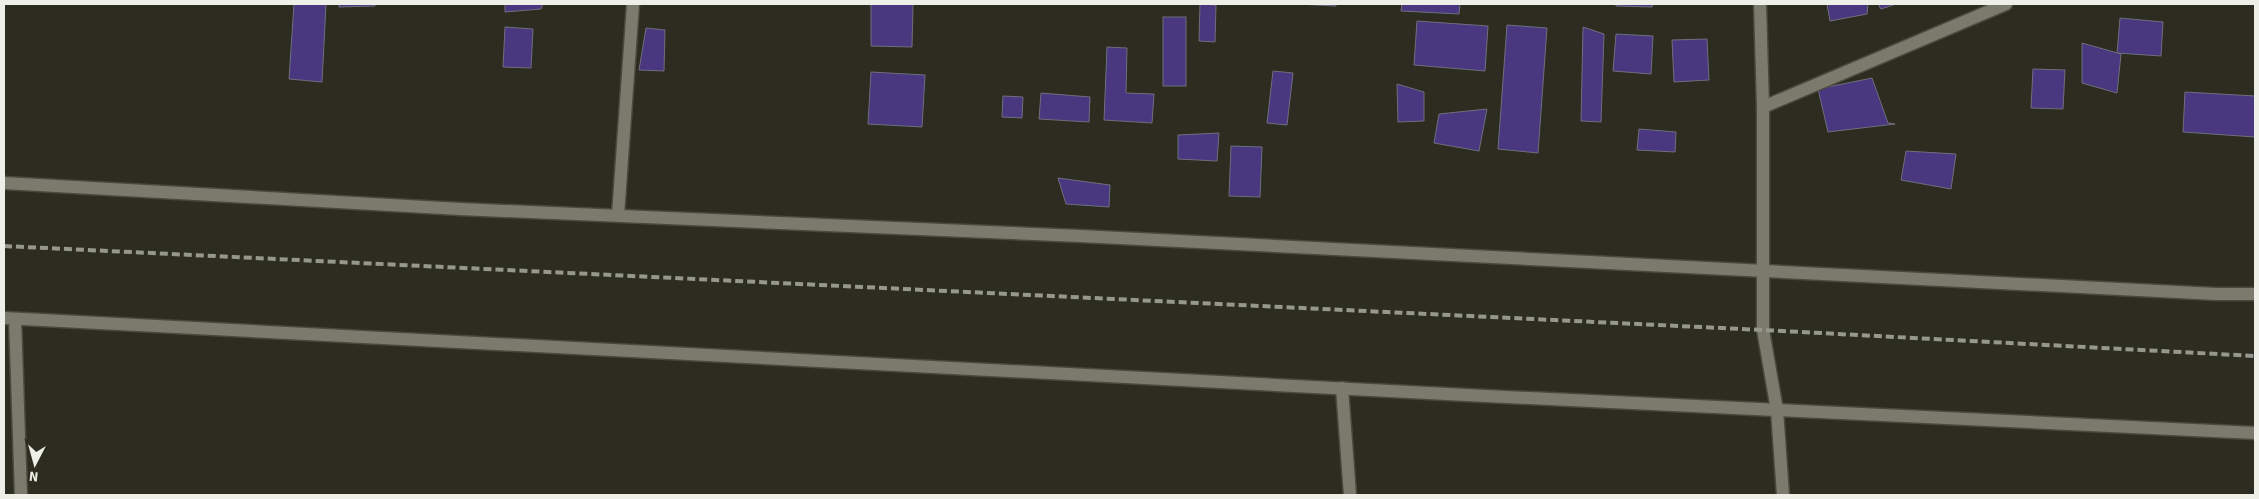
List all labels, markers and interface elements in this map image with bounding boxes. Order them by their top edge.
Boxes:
north arrow [10,439,60,489]
text: N [28,466,39,486]

